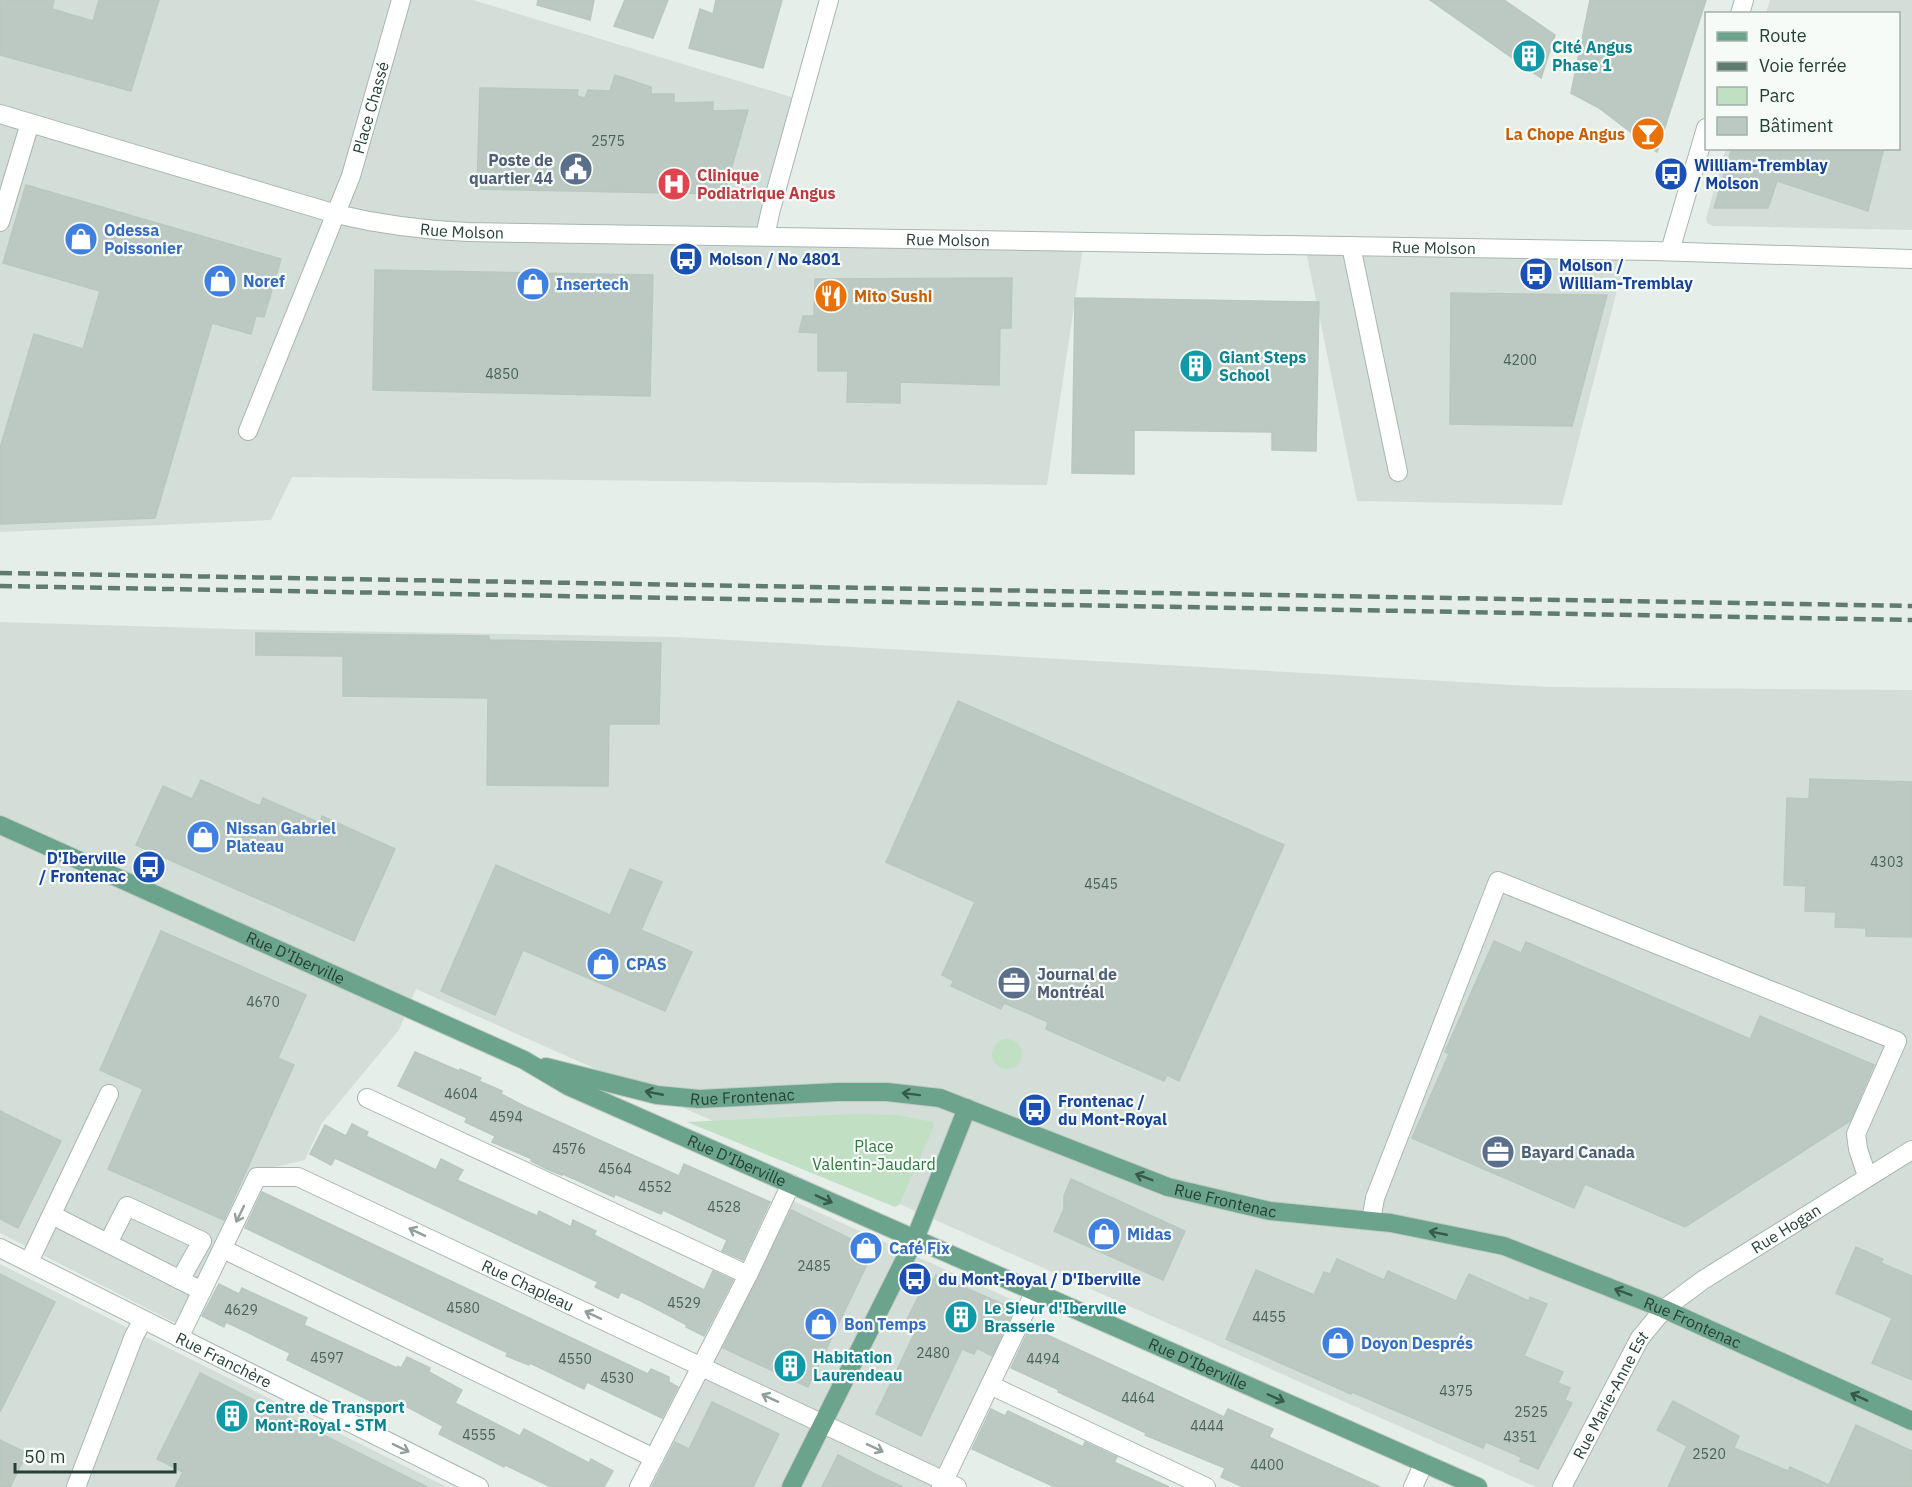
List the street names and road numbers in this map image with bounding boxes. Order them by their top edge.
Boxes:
street label: Place Chassé [348,59,393,156]
street label: Rue Molson [419,219,504,243]
street label: Rue Molson [906,229,990,250]
street label: Rue Molson [1392,237,1476,258]
street label: Rue D'Iberville [243,927,348,989]
street label: Rue Frontenac [689,1084,795,1109]
street label: Rue D'Iberville [684,1130,790,1191]
street label: Rue Frontenac [1172,1179,1277,1222]
street label: Rue Hogan [1747,1199,1824,1258]
street label: Rue Chapleau [479,1255,577,1315]
street label: Rue Frontenac [1641,1292,1744,1353]
street label: Rue Marie-Anne Est [1568,1326,1652,1462]
street label: Rue Franchère [172,1327,275,1392]
street label: Rue D'Iberville [1146,1333,1251,1394]

